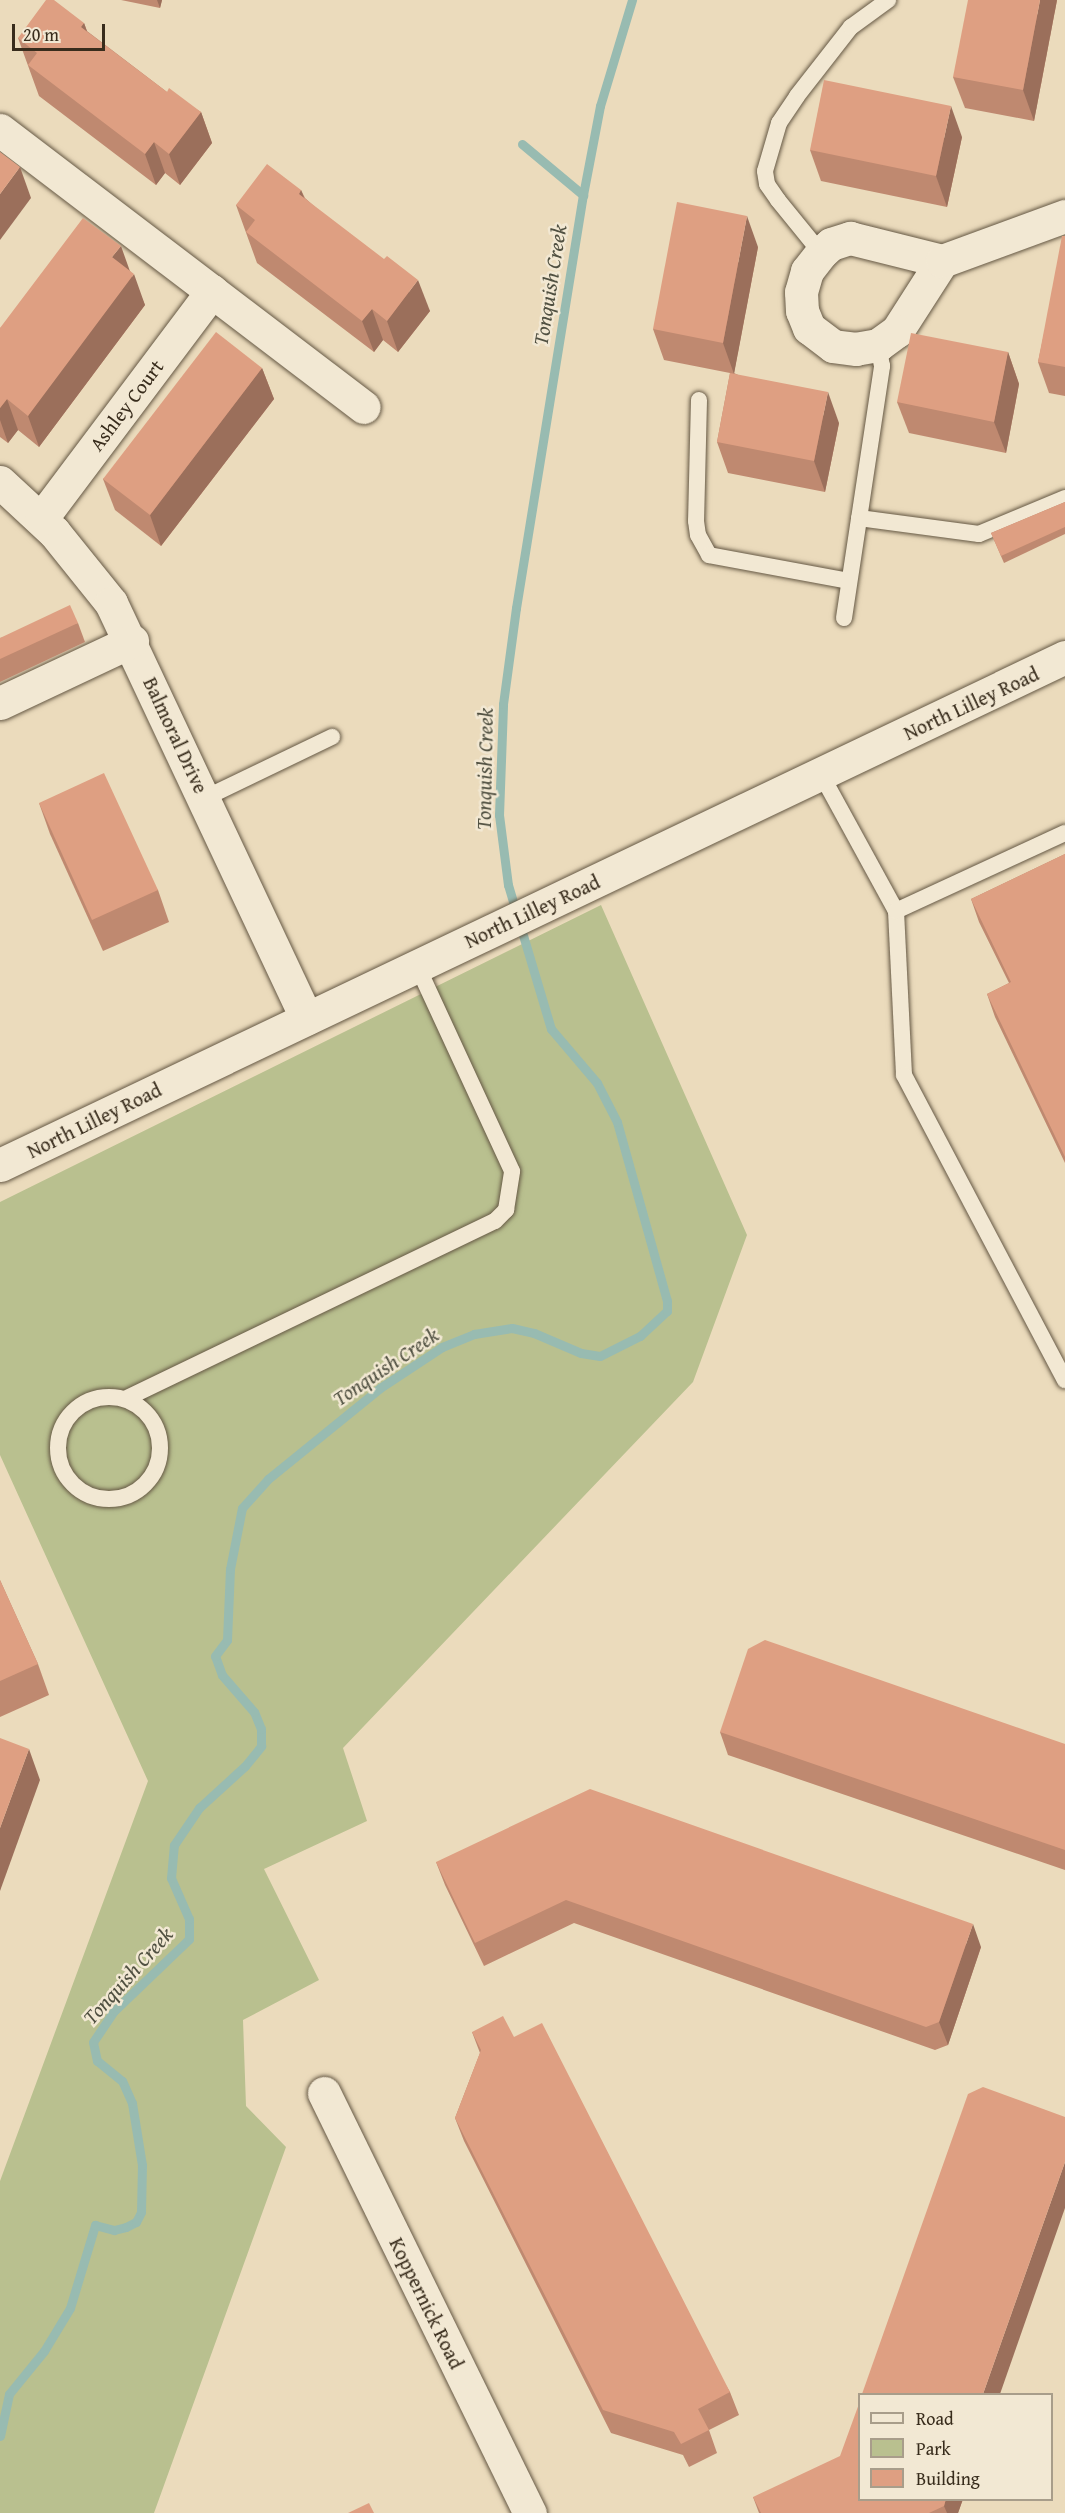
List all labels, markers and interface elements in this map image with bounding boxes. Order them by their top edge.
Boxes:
scale bar [15,12,108,50]
text: 20 m [23,21,59,48]
water label: Tonquish Creek [528,223,572,347]
street label: Ashley Court [84,355,168,455]
street label: North Lilley Road [900,661,1042,745]
street label: Balmoral Drive [139,673,213,797]
water label: Tonquish Creek [471,708,499,830]
street label: North Lilley Road [461,869,603,953]
street label: North Lilley Road [23,1077,165,1163]
water label: Tonquish Creek [328,1322,444,1412]
water label: Tonquish Creek [78,1922,178,2030]
street label: Koppernick Road [385,2233,469,2373]
legend [858,2393,1053,2501]
text: Road [916,2405,954,2432]
text: Park [916,2435,951,2462]
text: Building [916,2465,980,2492]

